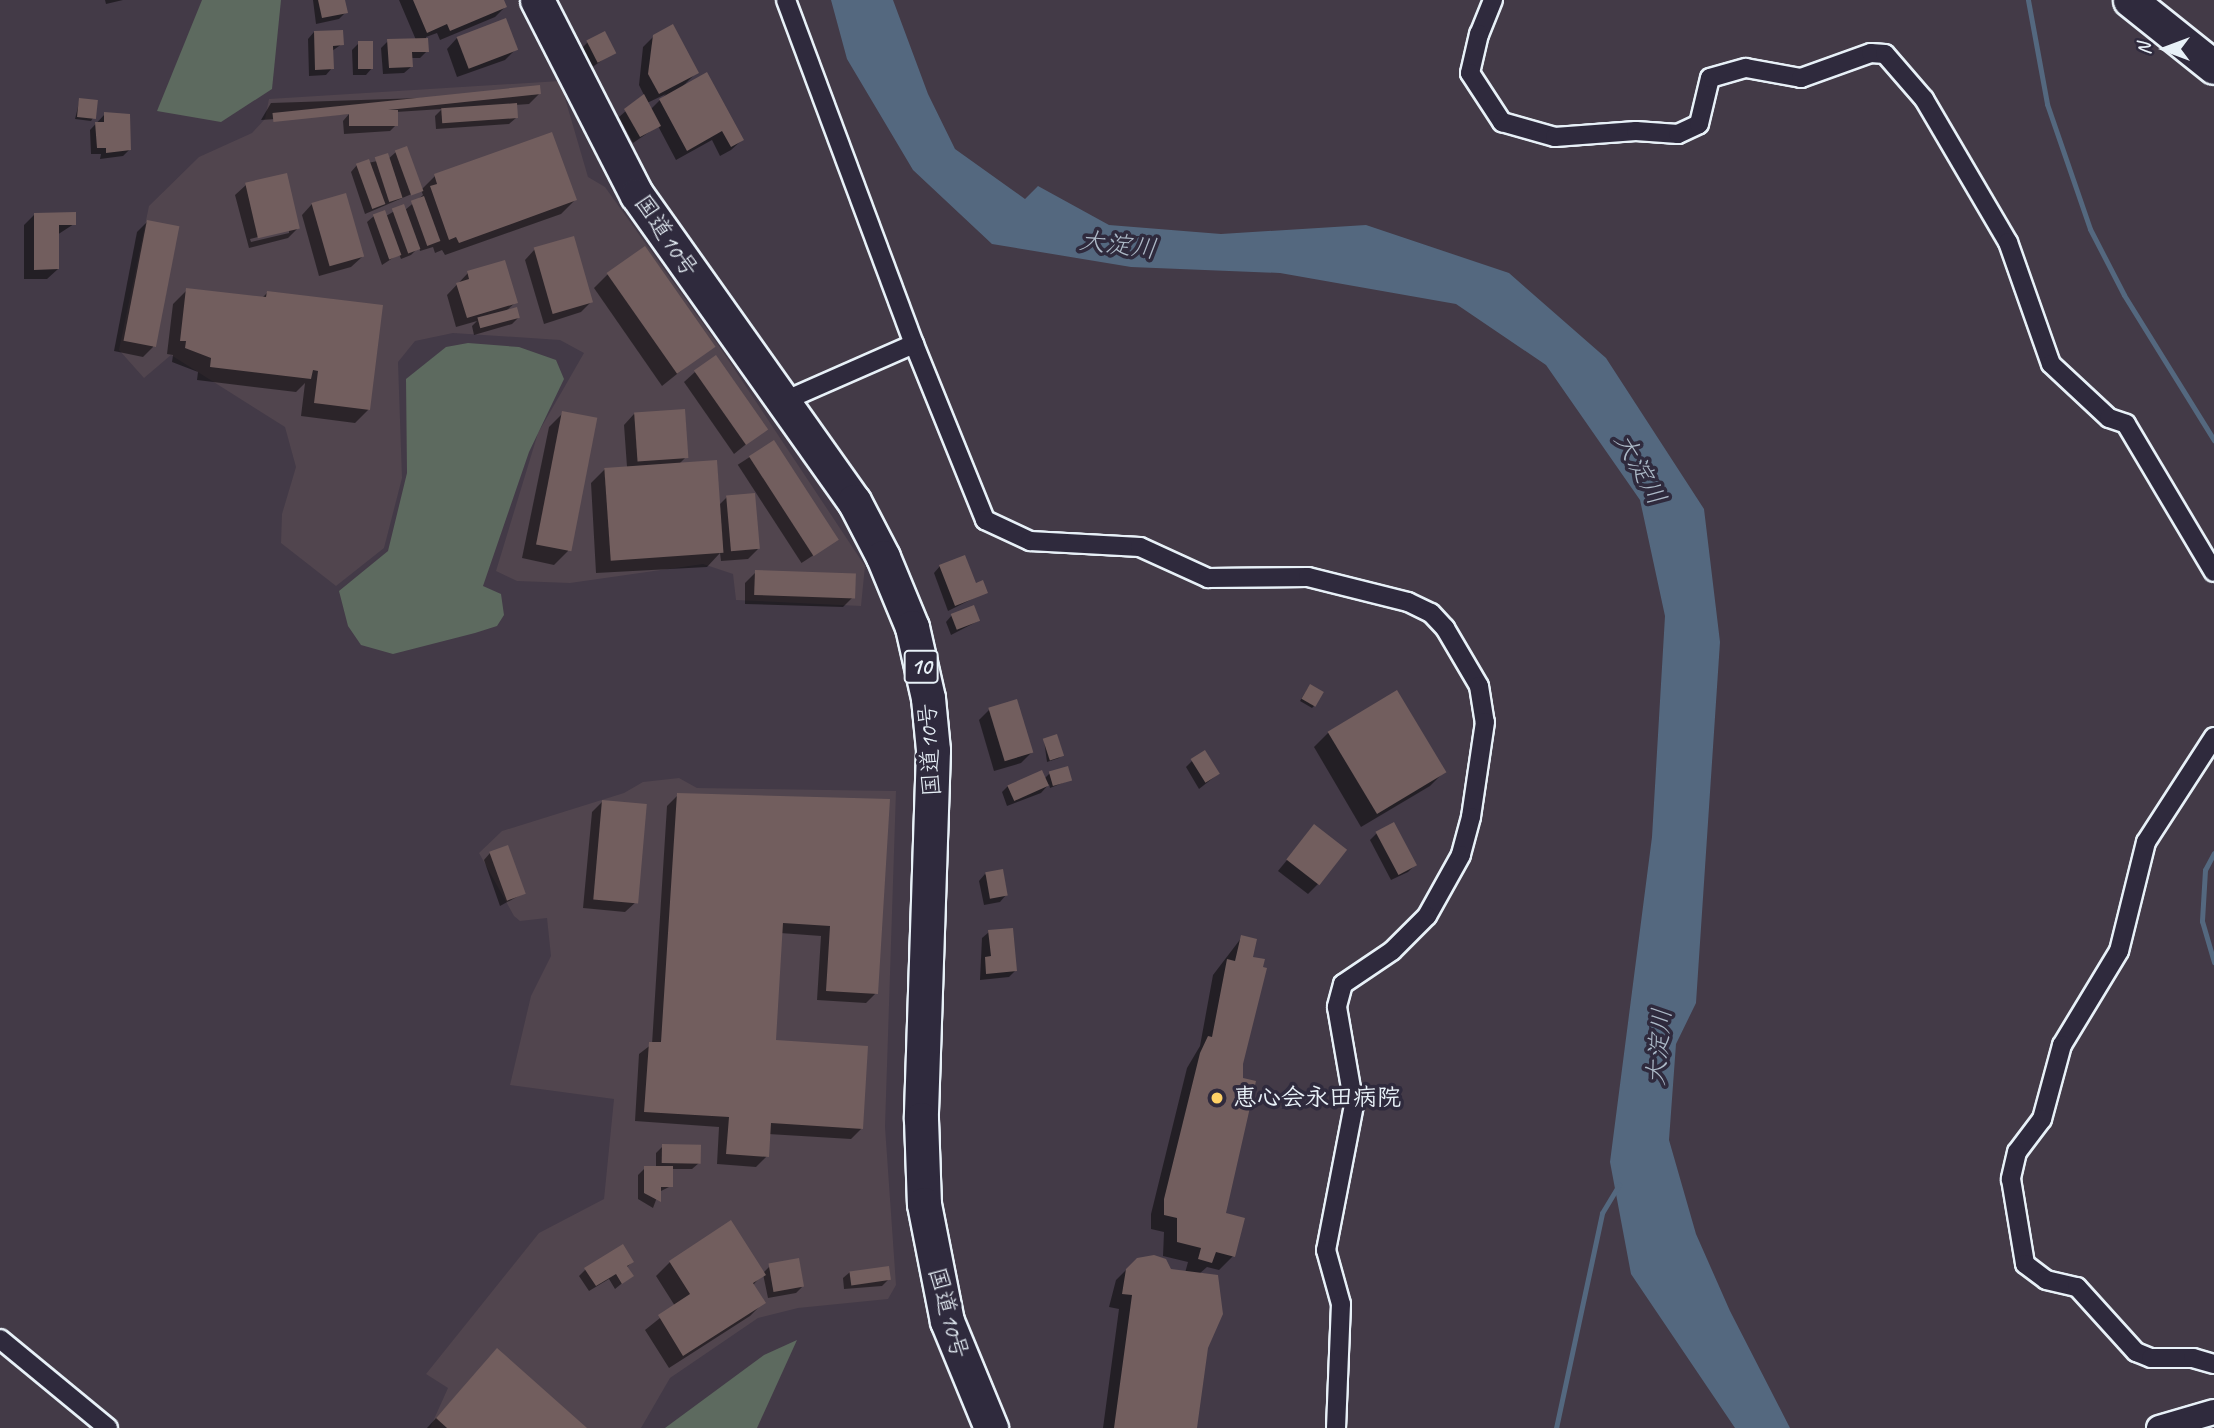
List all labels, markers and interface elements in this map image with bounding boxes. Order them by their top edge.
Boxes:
north arrow [2130,14,2200,84]
text: N [2132,43,2156,55]
street label: 国道10号 [628,189,704,283]
water label: 大淀川 [1077,225,1159,265]
water label: 大淀川 [1607,427,1673,511]
road number: 10 [904,648,939,687]
street label: 国道10号 [913,703,947,797]
water label: 大淀川 [1640,1007,1678,1087]
place label: 恵心会永田病院 [1233,1084,1401,1112]
marker: 恵心会永田病院 [1207,1088,1227,1108]
street label: 国道10号 [922,1264,974,1362]

